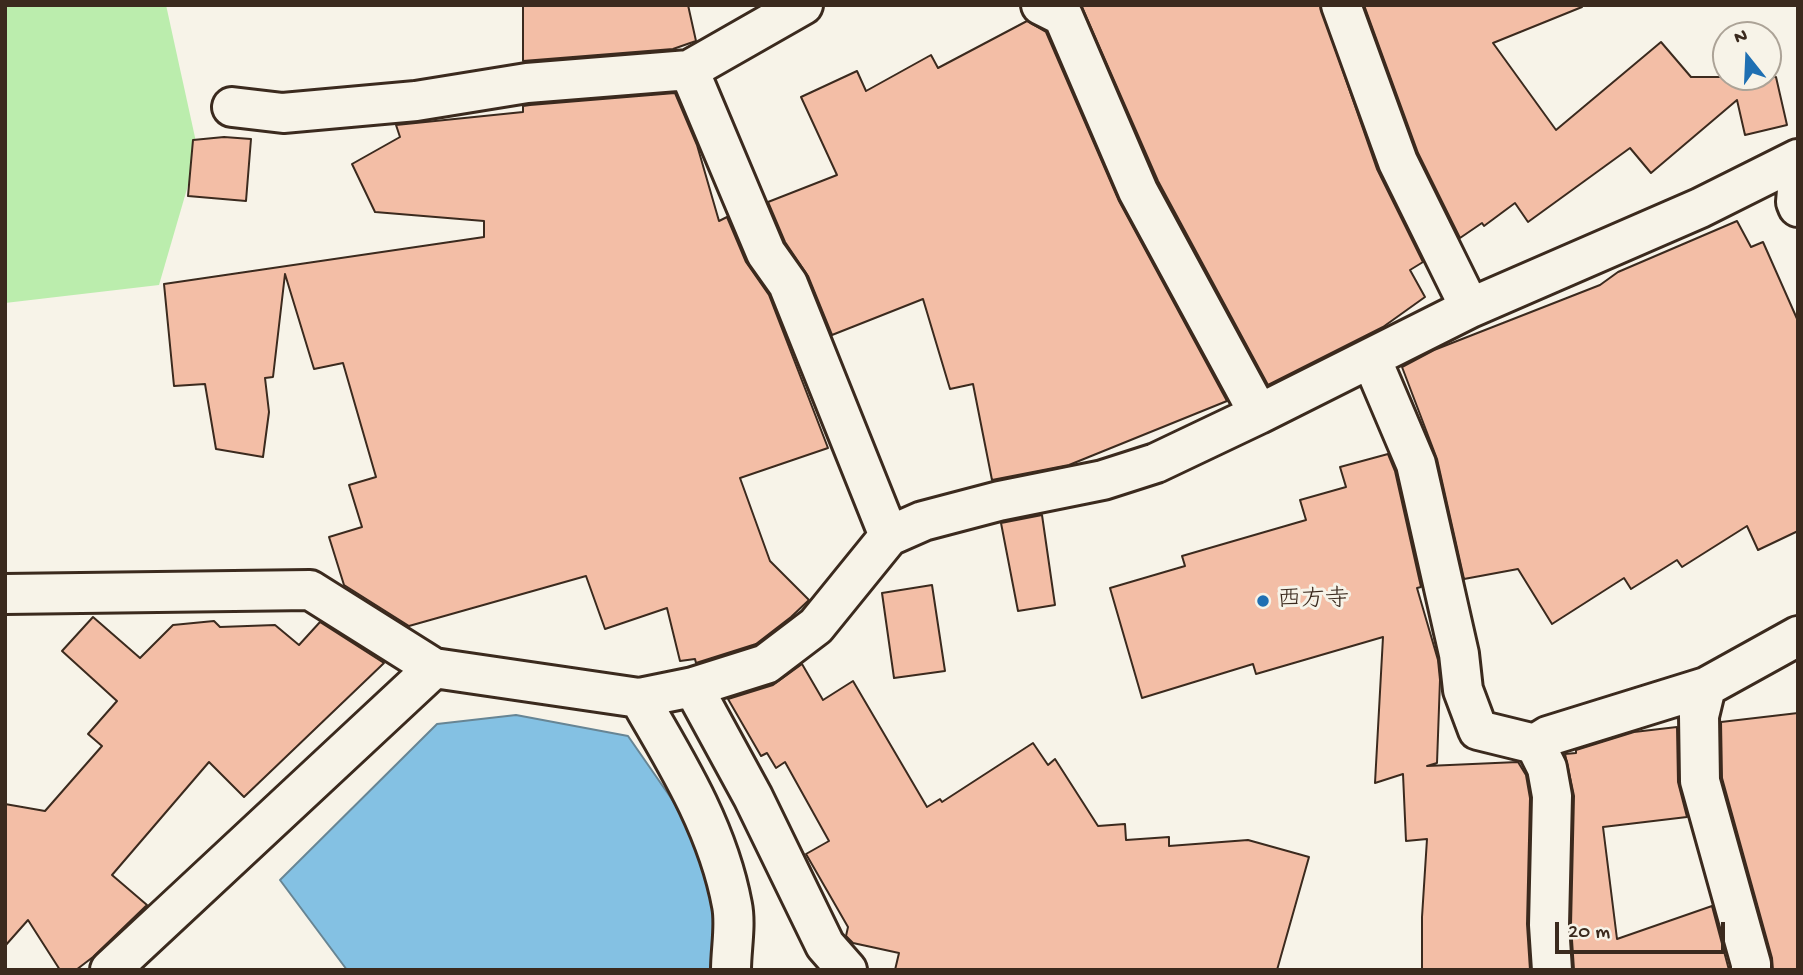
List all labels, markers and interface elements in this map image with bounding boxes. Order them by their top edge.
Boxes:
north arrow [1712,21,1782,91]
text: N [1732,25,1750,50]
place label: 西方寺 [1277,587,1349,615]
marker: 西方寺 [1255,593,1271,609]
scale bar [1558,908,1728,952]
text: 20 m [1568,921,1610,946]

